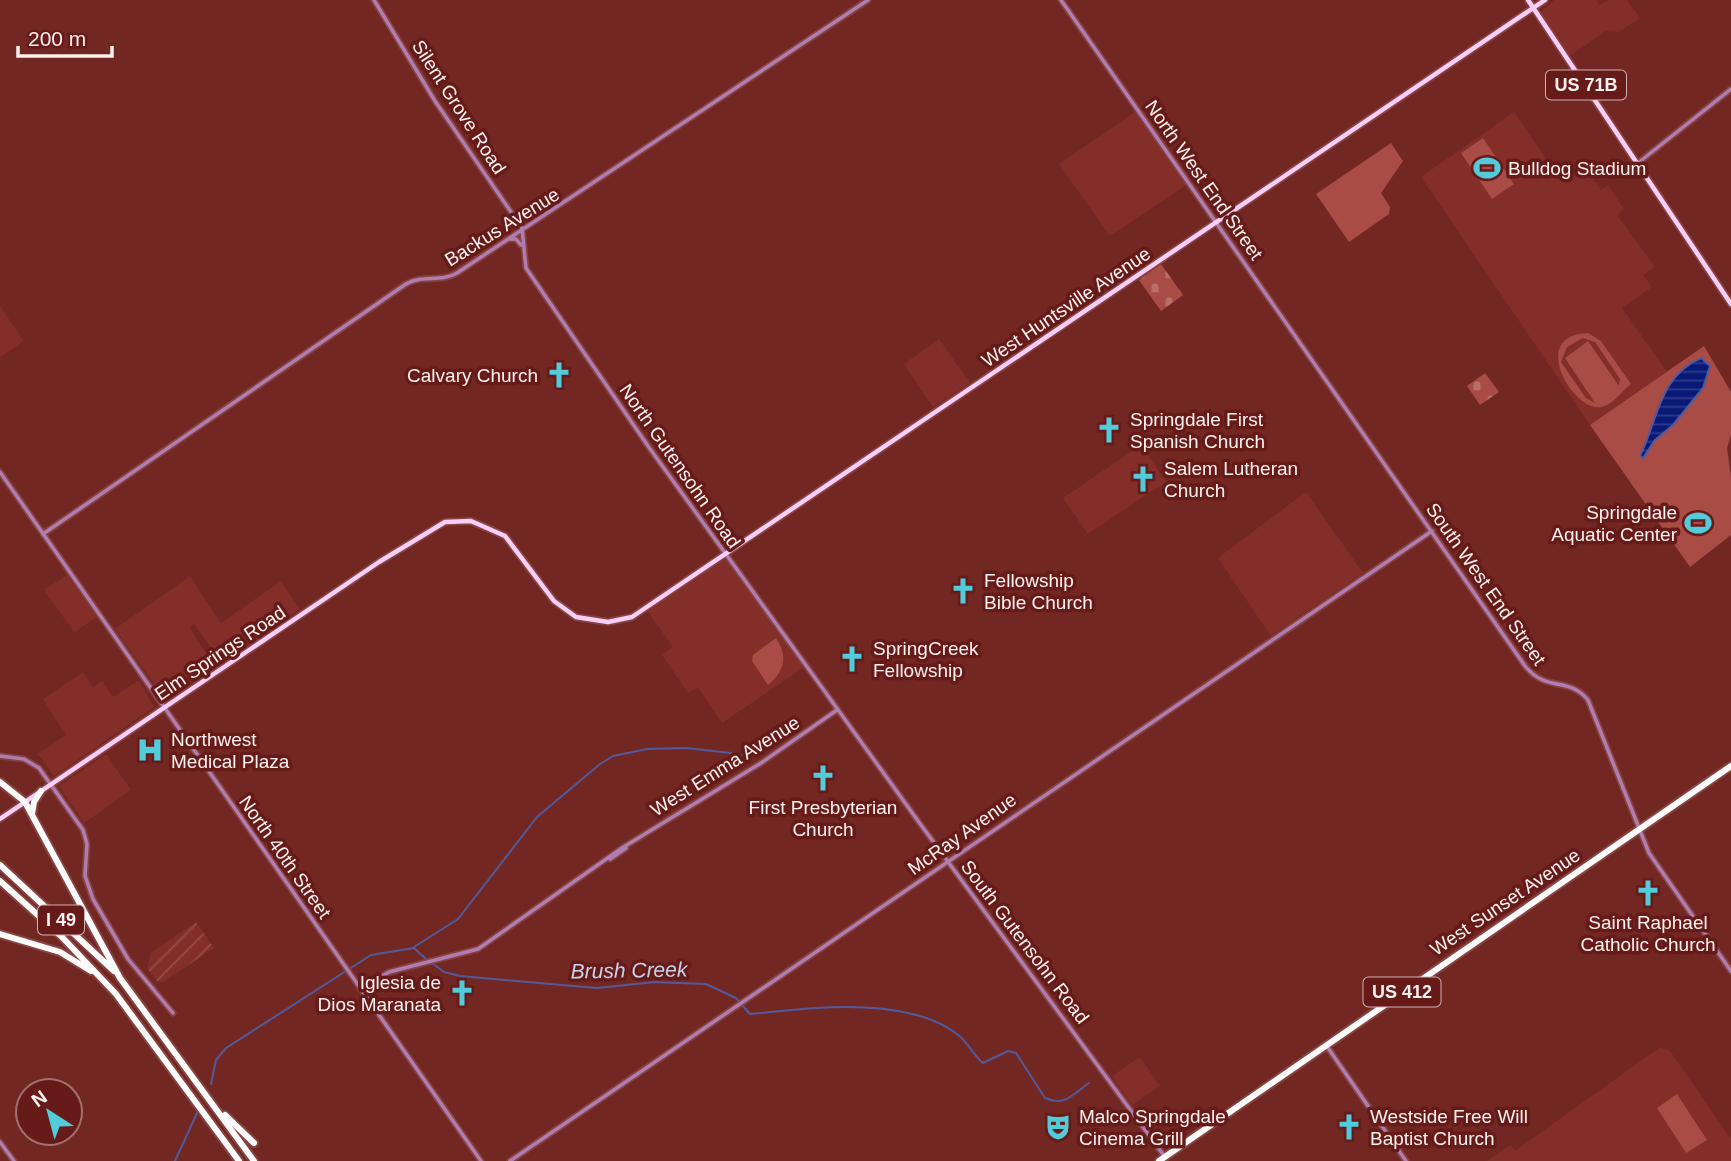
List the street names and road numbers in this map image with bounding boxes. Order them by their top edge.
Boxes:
street label: Silent Grove Road [408,36,510,178]
road number: US 71B [1546,70,1626,100]
street label: North West End Street [1141,96,1267,264]
street label: Backus Avenue [441,183,563,271]
street label: West Huntsville Avenue [978,243,1154,371]
street label: North Gutensohn Road [615,380,745,552]
street label: South West End Street [1422,499,1550,670]
street label: Elm Springs Road [151,601,289,705]
street label: West Emma Avenue [647,712,803,820]
street label: McRay Avenue [904,789,1020,879]
street label: North 40th Street [235,792,336,923]
street label: West Sunset Avenue [1426,844,1584,960]
street label: South Gutensohn Road [957,856,1093,1028]
road number: I 49 [38,905,84,934]
road number: US 412 [1364,978,1440,1007]

